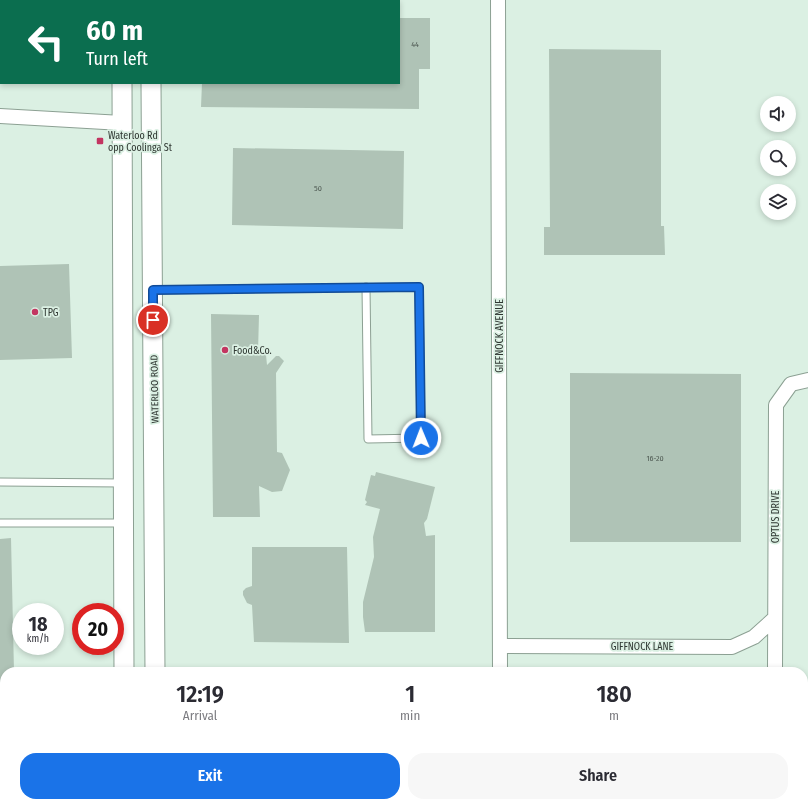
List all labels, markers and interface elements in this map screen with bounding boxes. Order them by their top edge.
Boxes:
text: 60 m [86,14,143,47]
icon: left [20,16,72,68]
house number: 44 [411,40,419,49]
text: Turn left [86,48,148,70]
map controls [760,96,796,220]
button: sound [760,96,796,132]
place label: Waterloo Rd opp Coolinga St [108,130,173,154]
marker: Waterloo Rd opp Coolinga St [95,136,105,146]
button: search [760,140,796,176]
house number: 50 [314,184,322,193]
button: layers [760,184,796,220]
street label: GIFFNOCK AVENUE [494,299,506,373]
pin [136,303,170,337]
marker: TPG [30,307,40,317]
place label: TPG [43,307,59,319]
icon: arrive [142,309,164,331]
marker: Food&Co. [220,345,230,355]
place label: Food&Co. [233,345,272,357]
street label: WATERLOO ROAD [148,354,162,423]
position arrow [400,417,442,459]
house number: 16-20 [646,454,664,463]
street label: OPTUS DRIVE [770,490,782,543]
speed limit sign: 20 [72,603,124,655]
text: 18 [28,612,48,636]
text: km/h [27,633,49,645]
street label: GIFFNOCK LANE [611,641,674,653]
text: 12:19 [176,680,224,708]
text: 1 [405,680,415,708]
text: 180 [596,680,632,708]
text: Arrival [183,708,217,723]
text: min [400,708,420,723]
text: m [609,708,619,723]
button: Exit [20,753,400,799]
button: Share [408,753,788,799]

